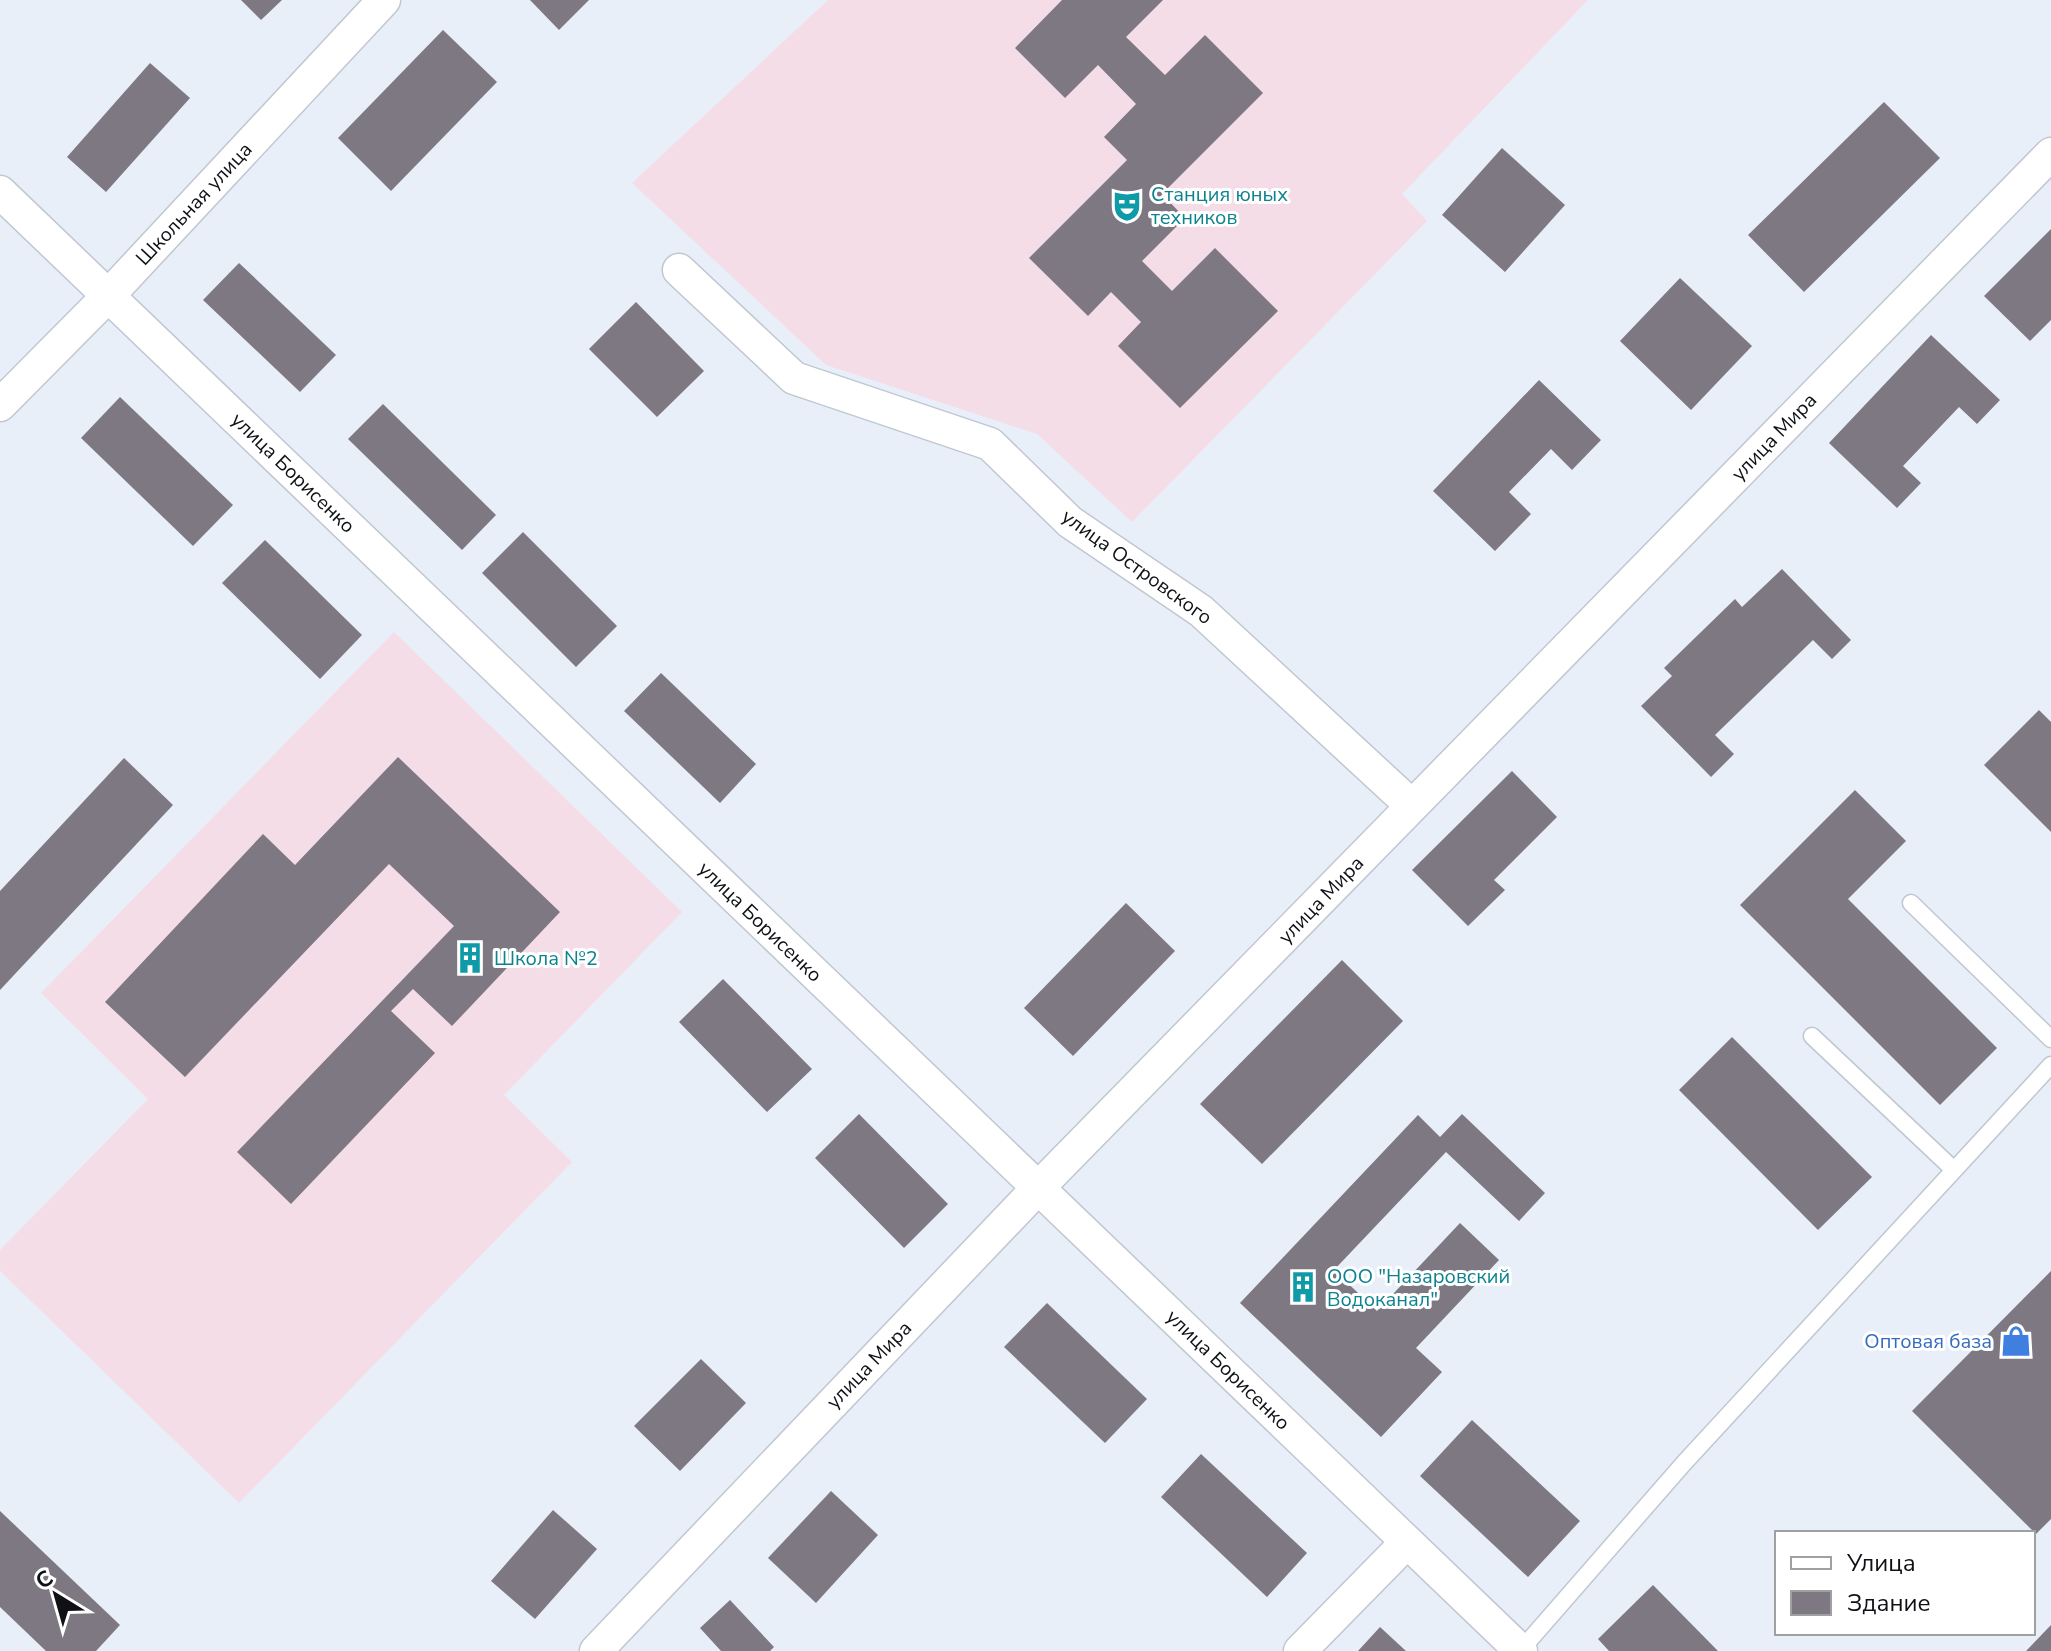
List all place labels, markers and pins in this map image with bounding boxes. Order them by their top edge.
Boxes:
place label: Станция юных техников [1151,181,1288,231]
theatre icon: Станция юных техников [1110,189,1144,223]
building icon: Школа №2 [453,941,487,975]
place label: Школа №2 [494,945,598,972]
place label: ООО "Назаровский Водоканал" [1327,1263,1510,1313]
building icon: ООО "Назаровский Водоканал" [1286,1270,1320,1304]
shop icon: Оптовая база [1999,1324,2033,1358]
place label: Оптовая база [1864,1328,1992,1355]

